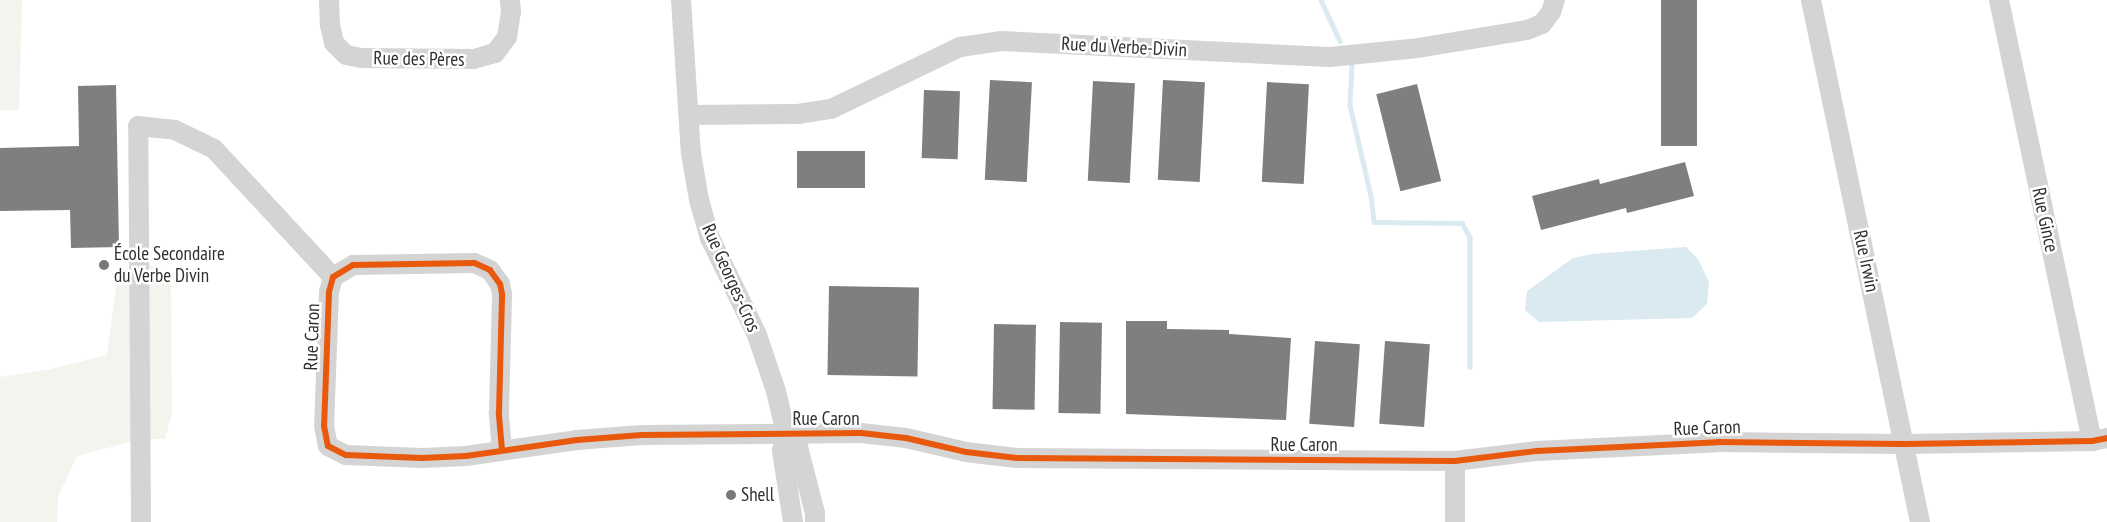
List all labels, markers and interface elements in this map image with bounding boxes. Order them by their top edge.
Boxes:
street label: Rue du Verbe-Divin [1060,32,1188,62]
street label: Rue des Pères [373,47,465,71]
street label: Rue Gince [2027,186,2063,254]
street label: Rue Georges-Cros [697,220,765,336]
street label: Rue Irwin [1848,228,1884,294]
place label: École Secondaire du Verbe Divin [114,243,225,287]
marker: École Secondaire du Verbe Divin [98,259,110,271]
street label: Rue Caron [299,303,325,371]
street label: Rue Caron [792,408,860,430]
street label: Rue Caron [1673,415,1741,441]
street label: Rue Caron [1270,434,1338,456]
place label: Shell [741,484,774,506]
marker: Shell [725,489,737,501]

